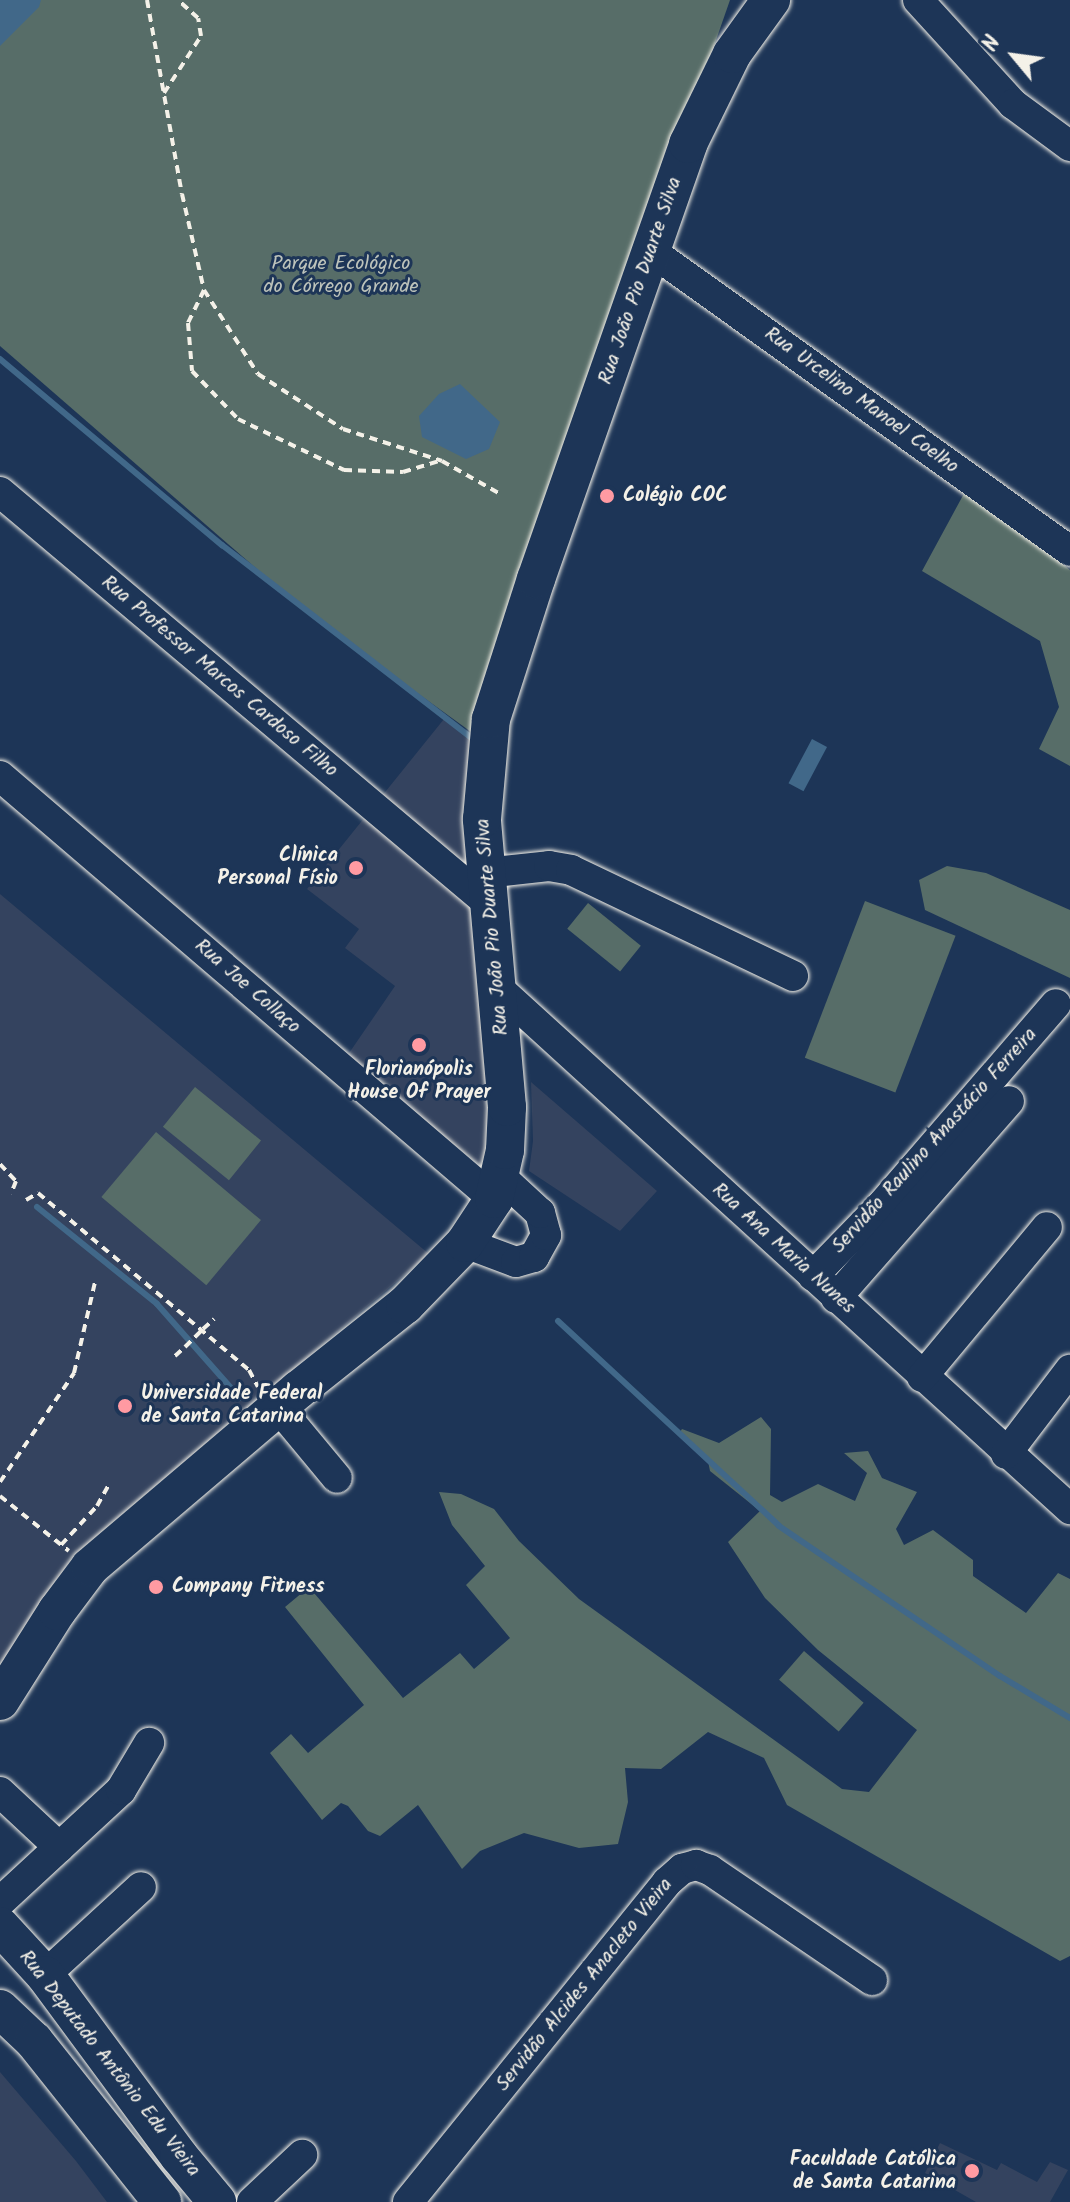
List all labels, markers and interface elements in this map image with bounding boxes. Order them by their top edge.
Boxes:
north arrow [974,16,1054,96]
text: N [974,30,1011,59]
street label: Rua João Pio Duarte Silva [594,174,688,388]
park label: Parque Ecológico do Córrego Grande [264,253,418,300]
street label: Rua Urcelino Manoel Coelho [759,322,963,480]
place label: Colégio COC [623,484,728,508]
marker: Colégio COC [598,487,616,505]
street label: Rua Professor Marcos Cardoso Filho [96,571,342,783]
street label: Rua João Pio Duarte Silva [472,818,514,1036]
place label: Clínica Personal Físio [218,844,338,891]
marker: Clínica Personal Físio [345,857,367,879]
street label: Rua Joe Collaço [189,935,305,1039]
street label: Servidão Raulino Anastácio Ferreira [827,1023,1043,1259]
marker: Florianópolis House Of Prayer [410,1036,428,1054]
place label: Florianópolis House Of Prayer [347,1058,491,1105]
street label: Rua Ana Maria Nunes [707,1178,859,1320]
place label: Universidade Federal de Santa Catarina [141,1382,322,1429]
marker: Universidade Federal de Santa Catarina [116,1397,134,1415]
place label: Company Fitness [172,1575,325,1599]
marker: Company Fitness [147,1578,165,1596]
street label: Servidão Alcides Anacleto Vieira [492,1874,678,2096]
street label: Rua Deputado Antônio Edu Vieira [13,1946,205,2182]
place label: Faculdade Católica de Santa Catarina [790,2148,956,2195]
marker: Faculdade Católica de Santa Catarina [963,2162,981,2180]

